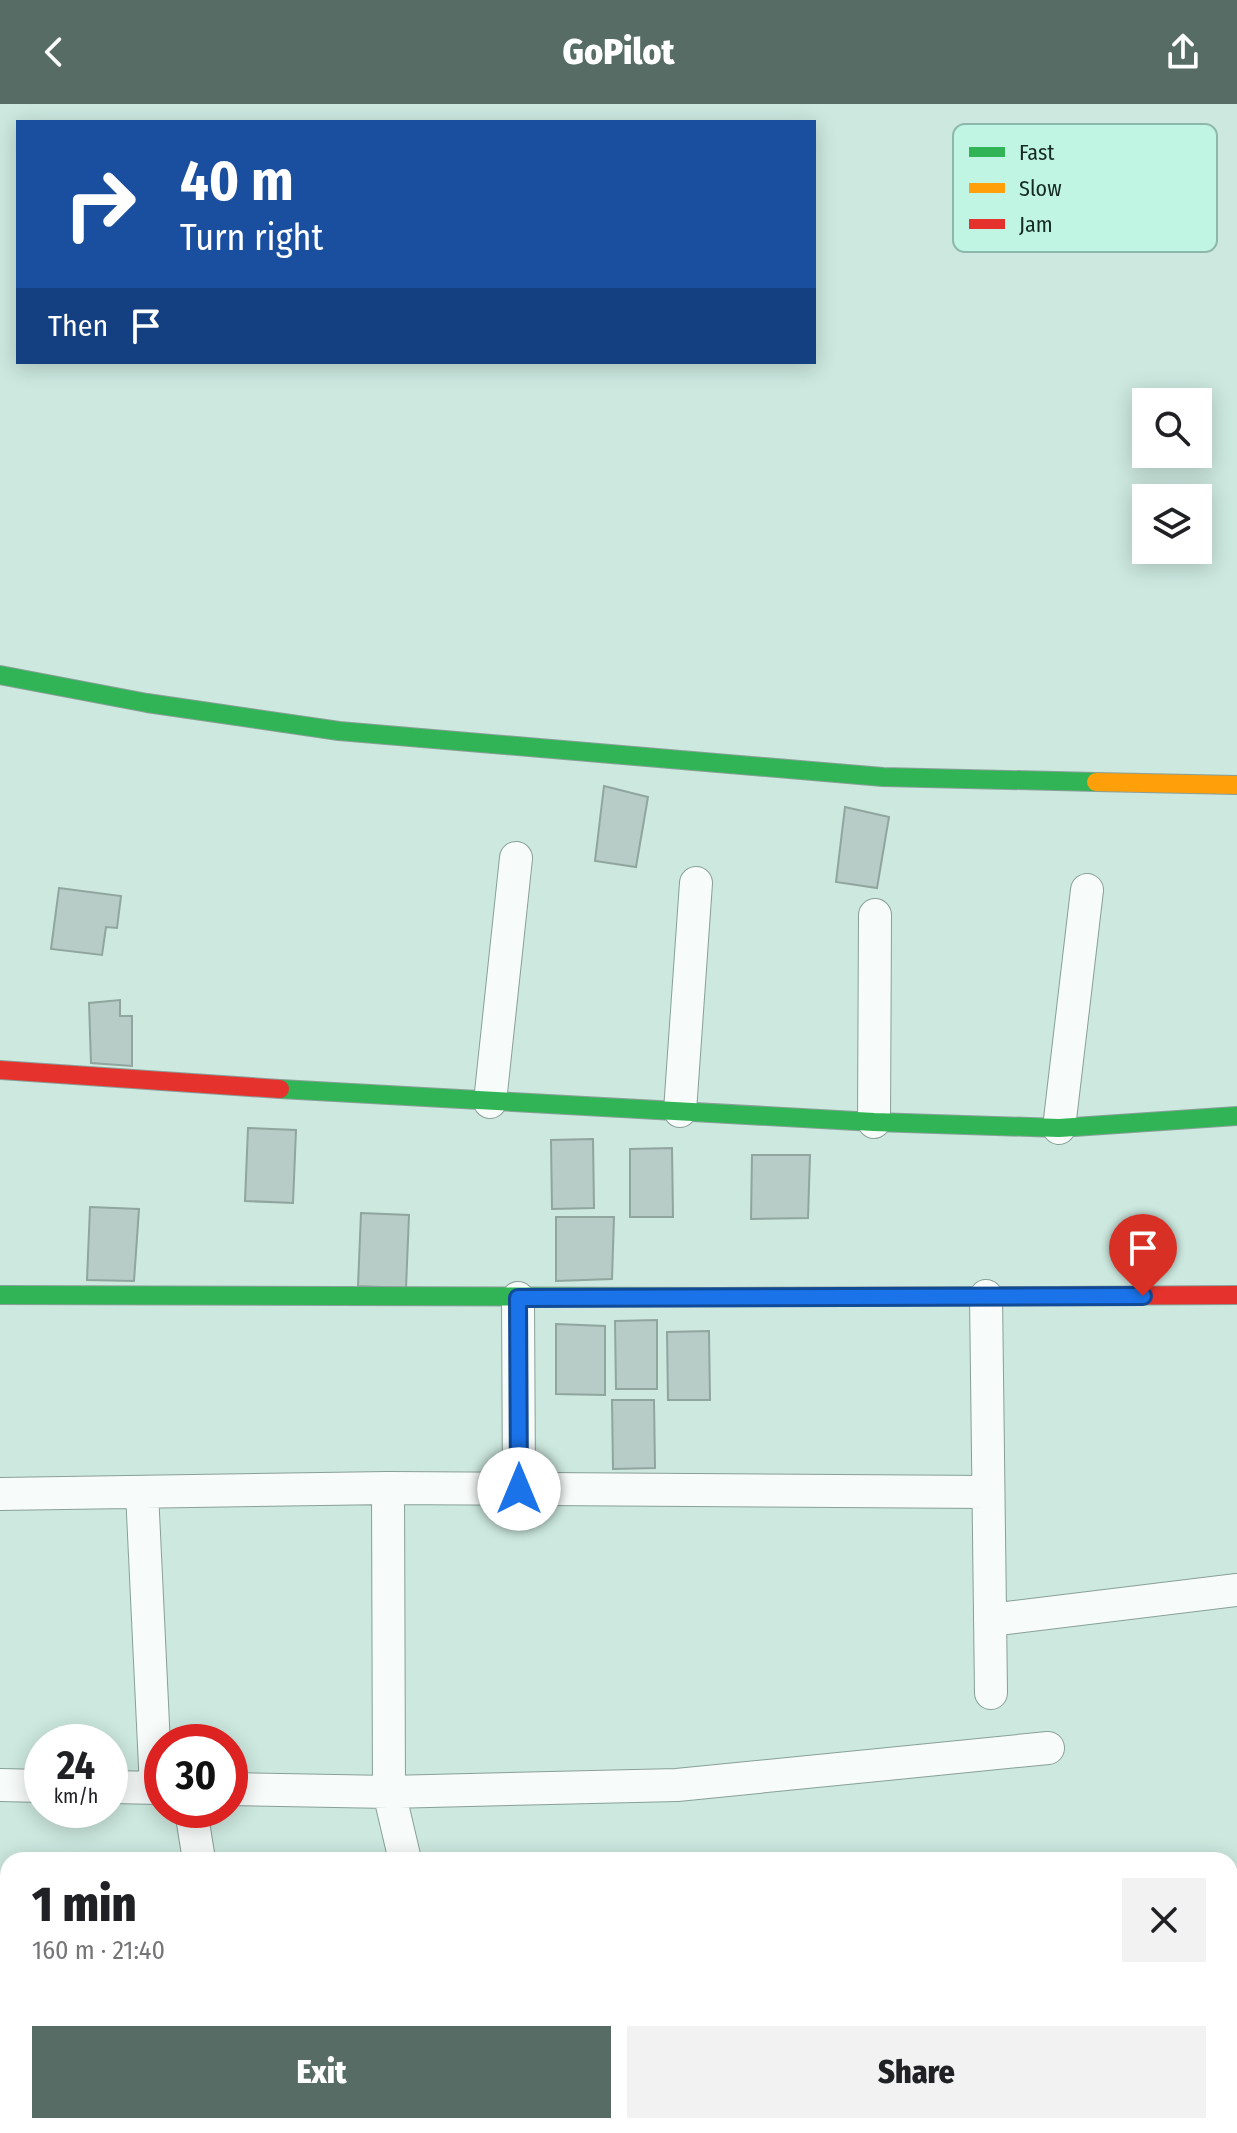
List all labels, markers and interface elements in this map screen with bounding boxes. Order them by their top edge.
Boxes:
icon: back [32,30,76,74]
text: GoPilot [563,30,674,74]
icon: share [1161,30,1205,74]
legend [953,124,1217,252]
text: Fast [1019,139,1055,166]
text: 40 m [180,148,294,215]
icon: right [48,152,152,256]
text: Slow [1019,175,1062,202]
text: Jam [1019,211,1053,238]
text: Turn right [180,216,323,260]
icon: arrive [124,304,168,348]
text: Then [48,308,108,344]
map controls [1132,388,1212,564]
button: search [1132,388,1212,468]
button: layers [1132,484,1212,564]
pin [1109,1214,1177,1296]
icon: arrive [1121,1226,1165,1270]
position arrow [477,1447,561,1531]
speed limit sign: 30 [144,1724,248,1828]
text: 24 [57,1742,95,1790]
text: km/h [54,1784,98,1808]
text: 1 min [32,1876,136,1934]
button: close [1122,1878,1206,1962]
text: 160 m · 21:40 [32,1935,165,1966]
button: Exit [32,2026,611,2118]
button: Share [627,2026,1206,2118]

